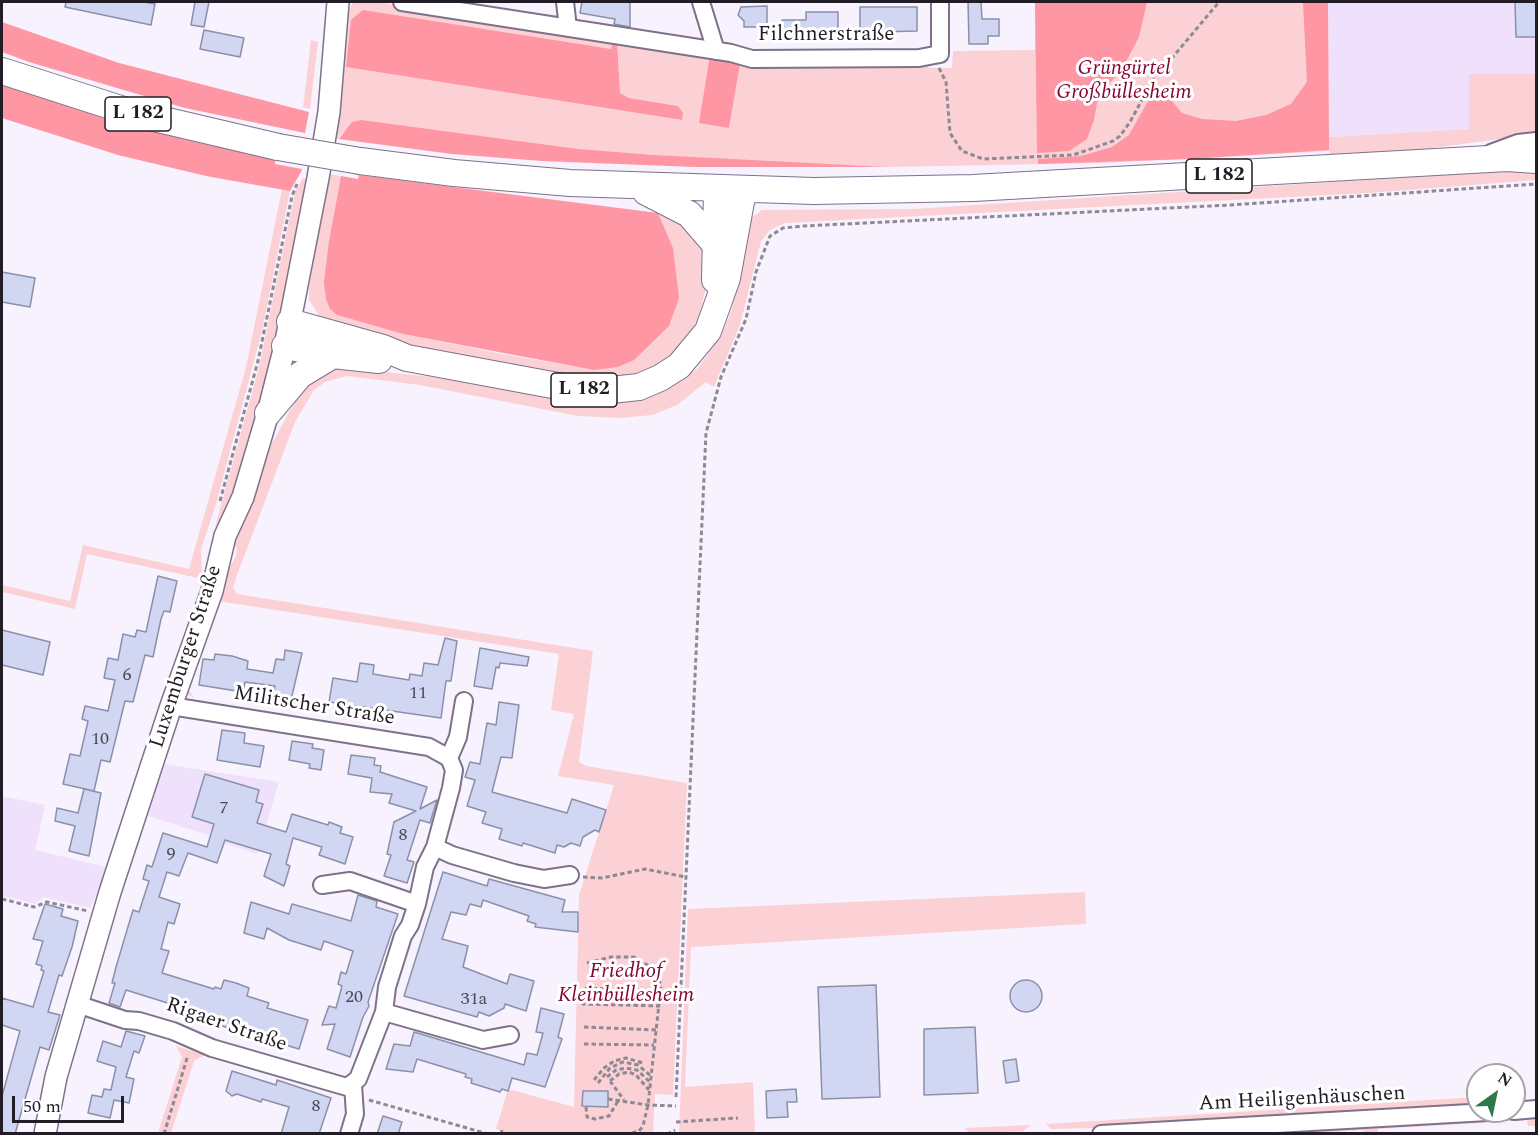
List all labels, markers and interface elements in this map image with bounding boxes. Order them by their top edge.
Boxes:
street label: Filchnerstraße [758,23,894,49]
park label: Grüngürtel Großbüllesheim [1056,57,1192,107]
road number: L 182 [105,97,171,131]
road number: L 182 [1186,159,1252,193]
road number: L 182 [551,373,617,407]
street label: Luxemburger Straße [146,562,228,752]
house number: 6 [123,665,131,687]
street label: Militscher Straße [232,682,396,732]
house number: 11 [409,683,427,705]
house number: 10 [91,729,109,751]
house number: 7 [220,798,228,820]
house number: 8 [399,825,407,847]
house number: 9 [167,844,175,866]
park label: Friedhof Kleinbüllesheim [558,960,694,1010]
house number: 20 [345,987,363,1009]
house number: 31a [461,989,487,1011]
street label: Rigaer Straße [162,994,290,1058]
north arrow [1466,1063,1526,1123]
text: N [1493,1066,1517,1093]
street label: Am Heiligenhäuschen [1198,1082,1406,1118]
scale bar [15,1084,128,1122]
text: 50 m [23,1093,61,1120]
house number: 8 [312,1096,320,1118]

